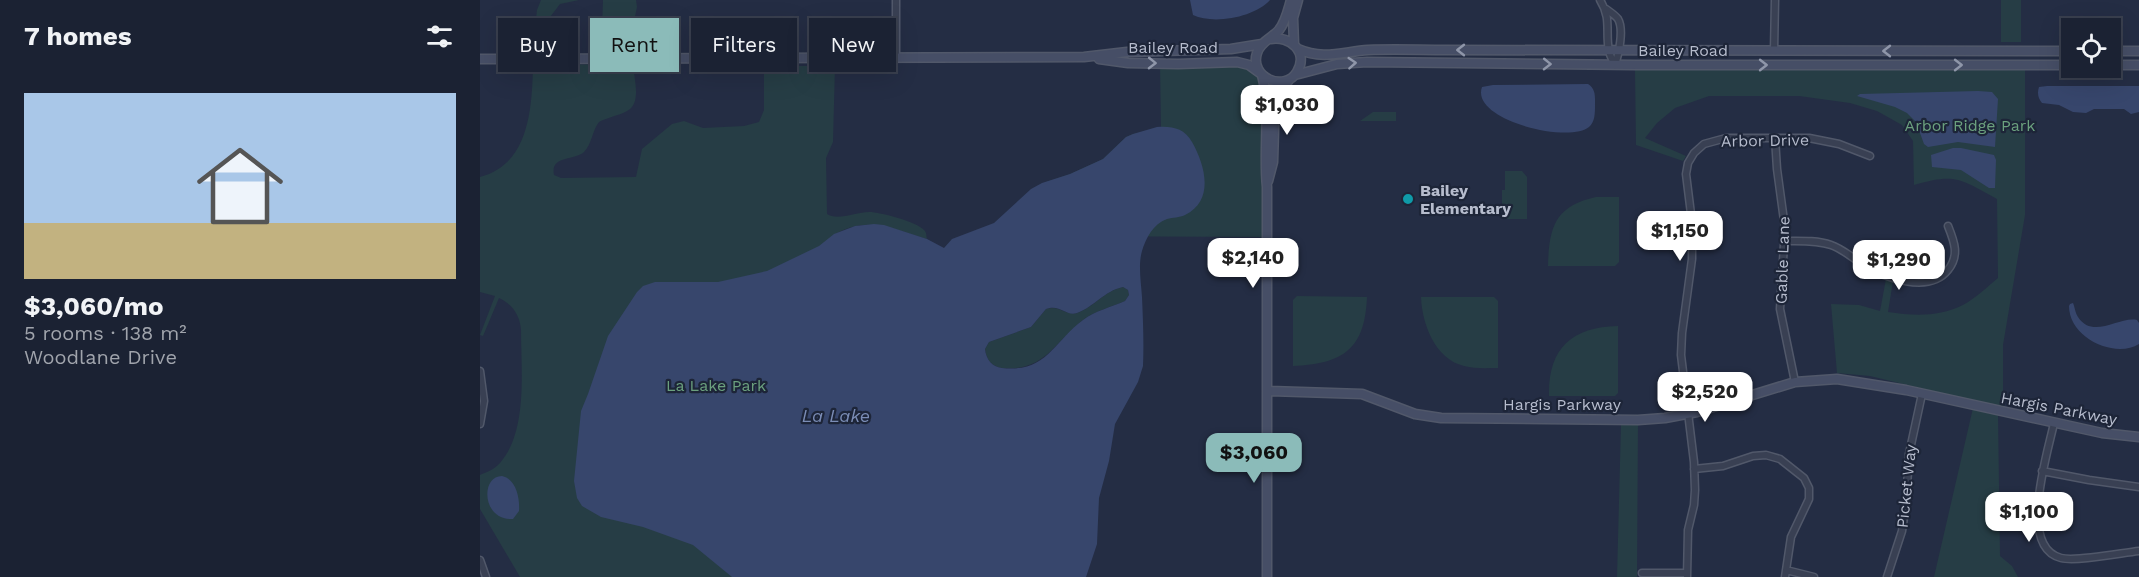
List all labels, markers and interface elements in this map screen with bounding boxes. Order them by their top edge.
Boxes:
chip: Buy [498,18,578,72]
chip: Rent [590,18,679,72]
chip: Filters [691,18,797,72]
chip: New [809,18,896,72]
map controls [2061,18,2121,78]
button: locate [2061,18,2121,78]
icon: filters [423,20,456,53]
text: 7 homes [24,21,132,51]
street label: Bailey Road [1128,38,1218,57]
street label: Bailey Road [1638,41,1728,60]
one-way arrow [1457,44,1466,56]
one-way arrow [1883,45,1892,57]
one-way arrow [1147,57,1156,69]
one-way arrow [1348,57,1357,70]
one-way arrow [1543,58,1552,70]
one-way arrow [1759,59,1768,71]
one-way arrow [1954,59,1963,71]
pin: $1,030 [1238,85,1336,136]
text: $1,030 [1255,92,1319,116]
park label: Arbor Ridge Park [1905,116,2035,135]
street label: Arbor Drive [1721,130,1809,151]
icon: home [186,132,294,240]
place label: Bailey Elementary [1420,181,1512,218]
marker: Bailey Elementary [1401,192,1415,206]
pin: $1,150 [1631,211,1729,262]
street label: Gable Lane [1771,216,1794,304]
text: $1,150 [1651,218,1709,242]
pin: $2,140 [1204,238,1302,289]
pin: $1,290 [1850,240,1948,291]
text: $2,140 [1222,245,1284,269]
text: $1,290 [1867,247,1931,271]
text: $3,060/mo [24,291,164,321]
text: 5 rooms · 138 m² [24,321,187,345]
text: Woodlane Drive [24,345,177,369]
pin: $2,520 [1656,372,1754,423]
park label: La Lake Park [666,376,766,395]
text: $2,520 [1672,379,1739,403]
street label: Hargis Parkway [1999,388,2119,429]
street label: Hargis Parkway [1503,395,1622,414]
water label: La Lake [802,405,870,426]
pin: $3,060 [1205,433,1303,484]
text: $3,060 [1220,440,1288,464]
street label: Picket Way [1893,443,1920,529]
pin: $1,100 [1980,492,2078,543]
text: $1,100 [1999,499,2059,523]

